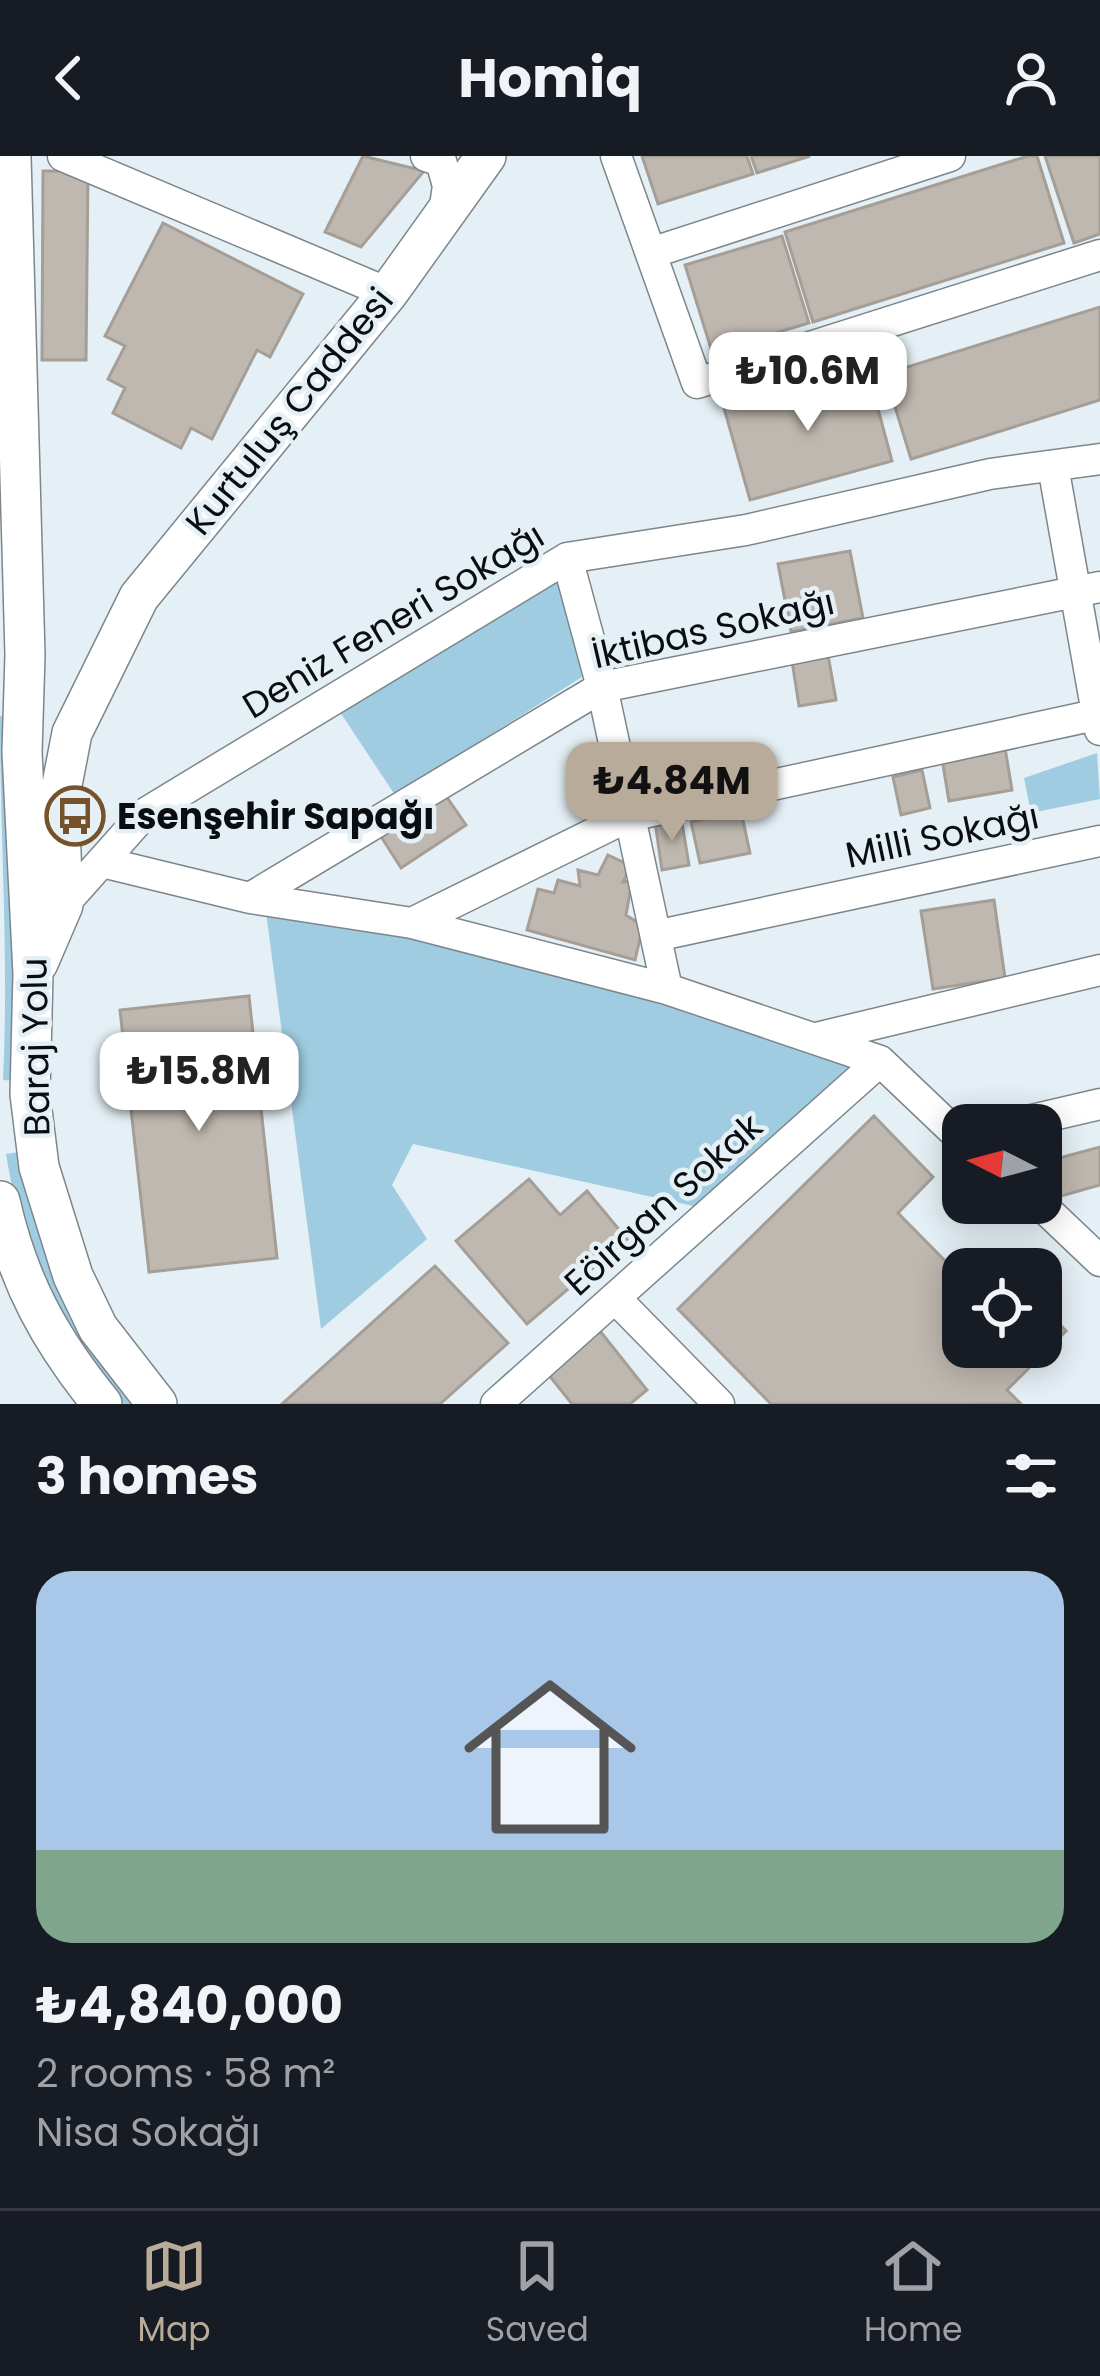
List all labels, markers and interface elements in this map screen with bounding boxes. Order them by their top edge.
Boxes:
text: Homiq [458,40,642,116]
icon: back [36,45,102,111]
icon: person [998,45,1064,111]
street label: Kurtuluş Caddesi [174,277,405,546]
pin: ₺10.6M [710,332,906,434]
text: ₺10.6M [736,343,880,398]
street label: Deniz Feneri Sokağı [233,510,554,731]
street label: İktibas Sokağı [587,576,839,681]
pin: ₺4.84M [574,742,770,844]
text: ₺4.84M [593,753,751,808]
bus stop icon: Esenşehir Sapağı [44,785,106,847]
street label: Milli Sokağı [841,790,1043,881]
place label: Esenşehir Sapağı [117,791,435,842]
street label: Baraj Yolu [8,957,63,1137]
pin: ₺15.8M [101,1032,297,1134]
text: ₺15.8M [127,1043,271,1098]
street label: Eöirgan Sokak [553,1101,774,1307]
north arrow [942,1104,1062,1224]
map controls [942,1104,1062,1368]
button: locate [942,1248,1062,1368]
text: 3 homes [36,1440,258,1512]
icon: filters [998,1443,1064,1509]
icon: home [442,1649,658,1865]
text: ₺4,840,000 [36,1969,343,2041]
text: 2 rooms · 58 m² [36,2046,335,2101]
text: Nisa Sokağı [36,2105,260,2160]
tab: Map [138,2233,211,2355]
tab: Saved [486,2233,589,2355]
tab: Home [864,2233,962,2355]

